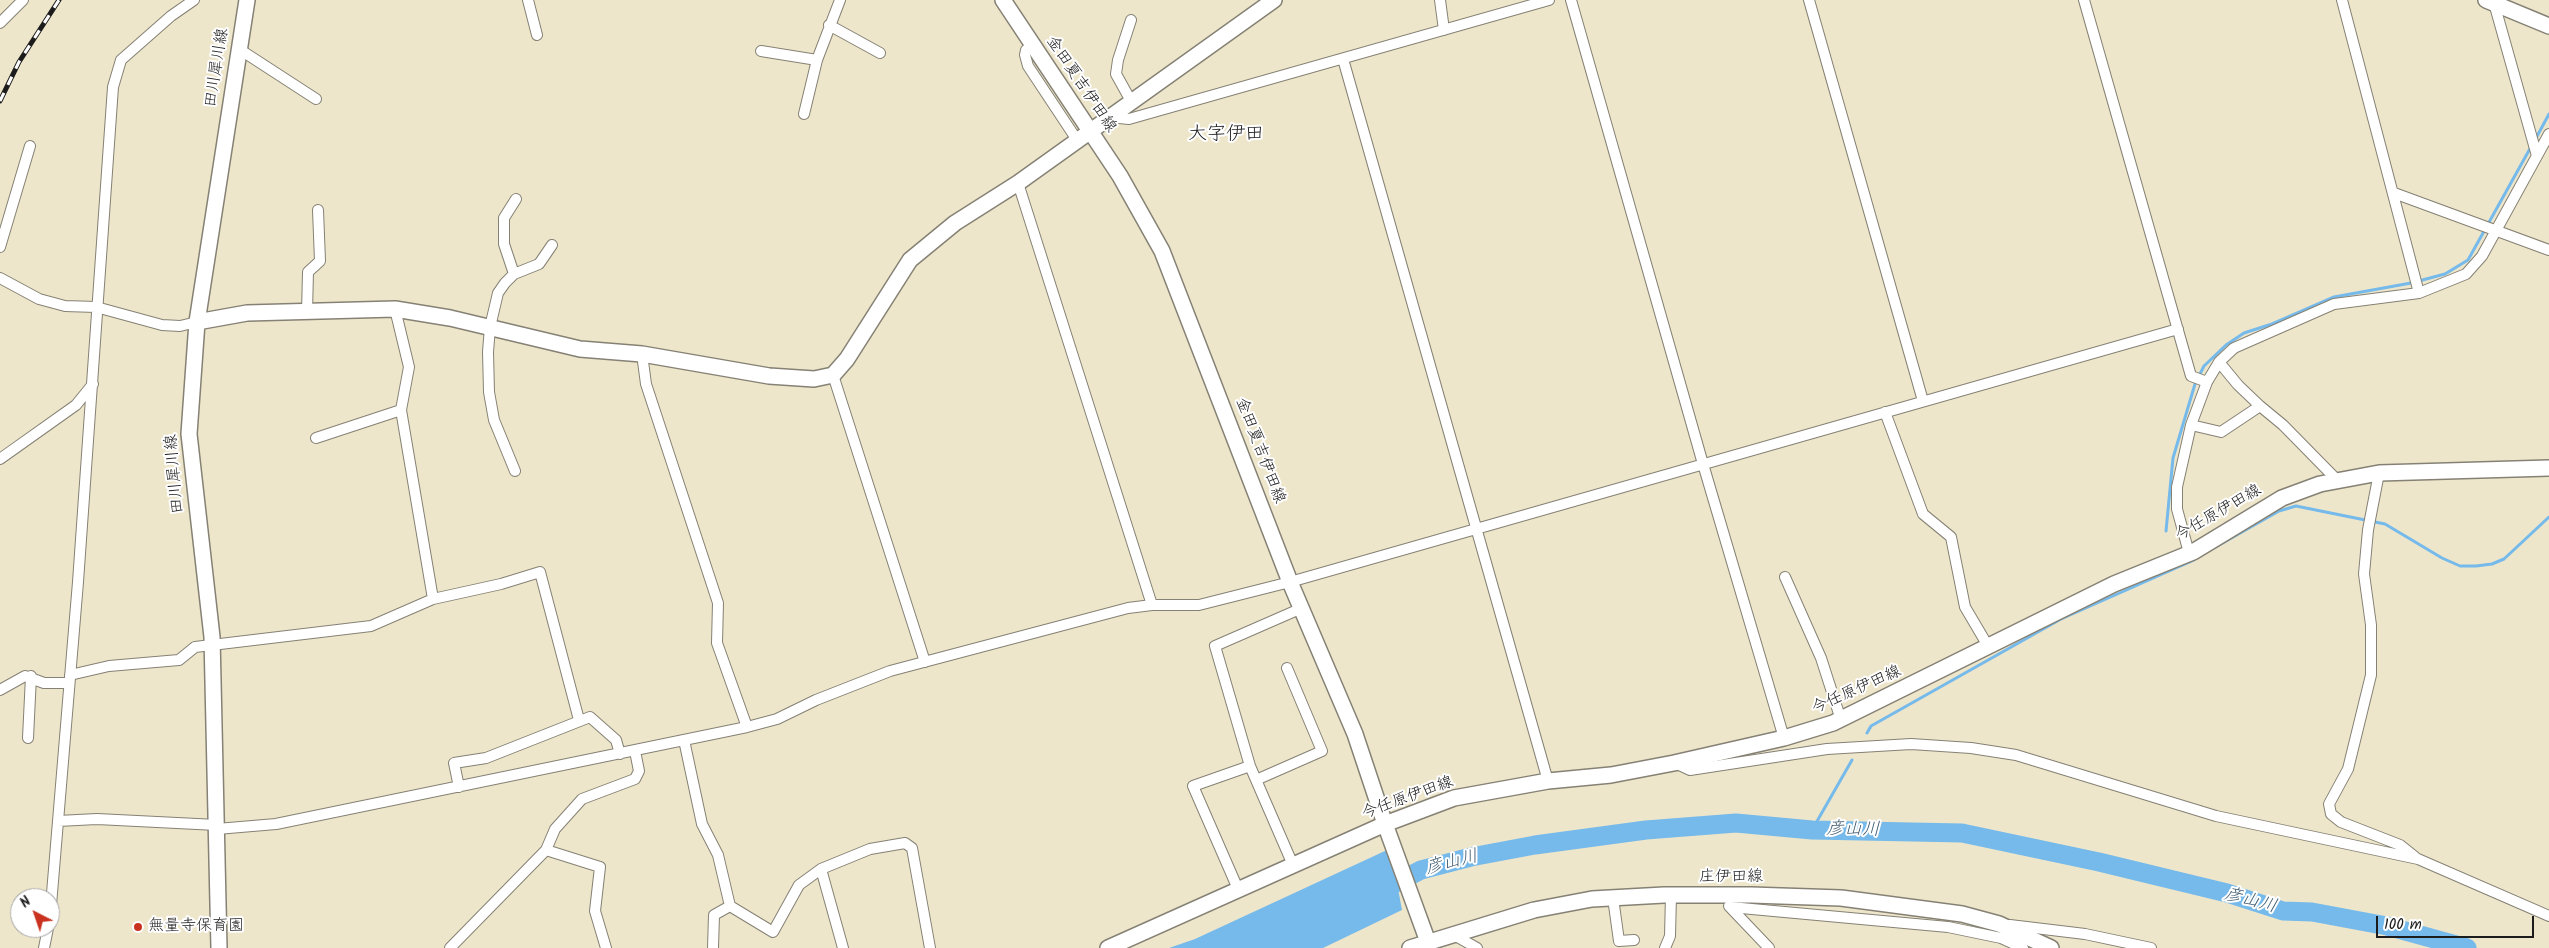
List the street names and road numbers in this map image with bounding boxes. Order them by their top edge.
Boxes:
street label: 田川犀川線 [202,27,234,109]
street label: 金田夏吉伊田線 [1041,33,1119,137]
street label: 金田夏吉伊田線 [1230,395,1288,507]
street label: 田川犀川線 [163,433,189,515]
street label: 今任原伊田線 [2173,482,2265,546]
street label: 今任原伊田線 [1809,663,1905,719]
street label: 今任原伊田線 [1360,774,1456,824]
street label: 庄伊田線 [1699,868,1763,888]

